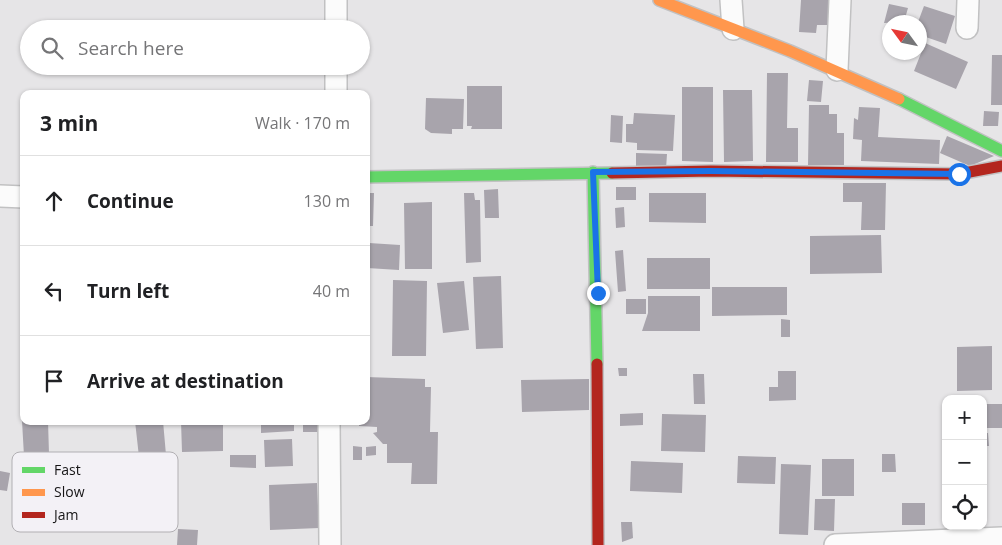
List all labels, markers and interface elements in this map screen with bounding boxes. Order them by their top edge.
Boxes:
north arrow [882,15,927,60]
search box [20,20,370,75]
icon: search [38,34,66,62]
text: Search here [78,35,184,61]
text: 3 min [40,109,98,137]
text: Walk · 170 m [255,112,350,134]
route start [948,163,971,186]
icon: ahead [40,187,68,215]
text: Continue [87,188,174,214]
text: 130 m [304,190,350,212]
icon: left [40,277,68,305]
text: Turn left [87,278,169,304]
text: 40 m [313,280,350,302]
route end [587,282,610,305]
icon: arrive [40,367,68,395]
text: Arrive at destination [87,368,284,394]
map controls [942,395,987,530]
button: + [942,395,987,440]
button: − [942,440,987,485]
legend [12,452,178,532]
text: Fast [54,460,81,479]
text: Slow [54,482,85,501]
button: locate [942,485,987,530]
text: Jam [52,505,79,524]

